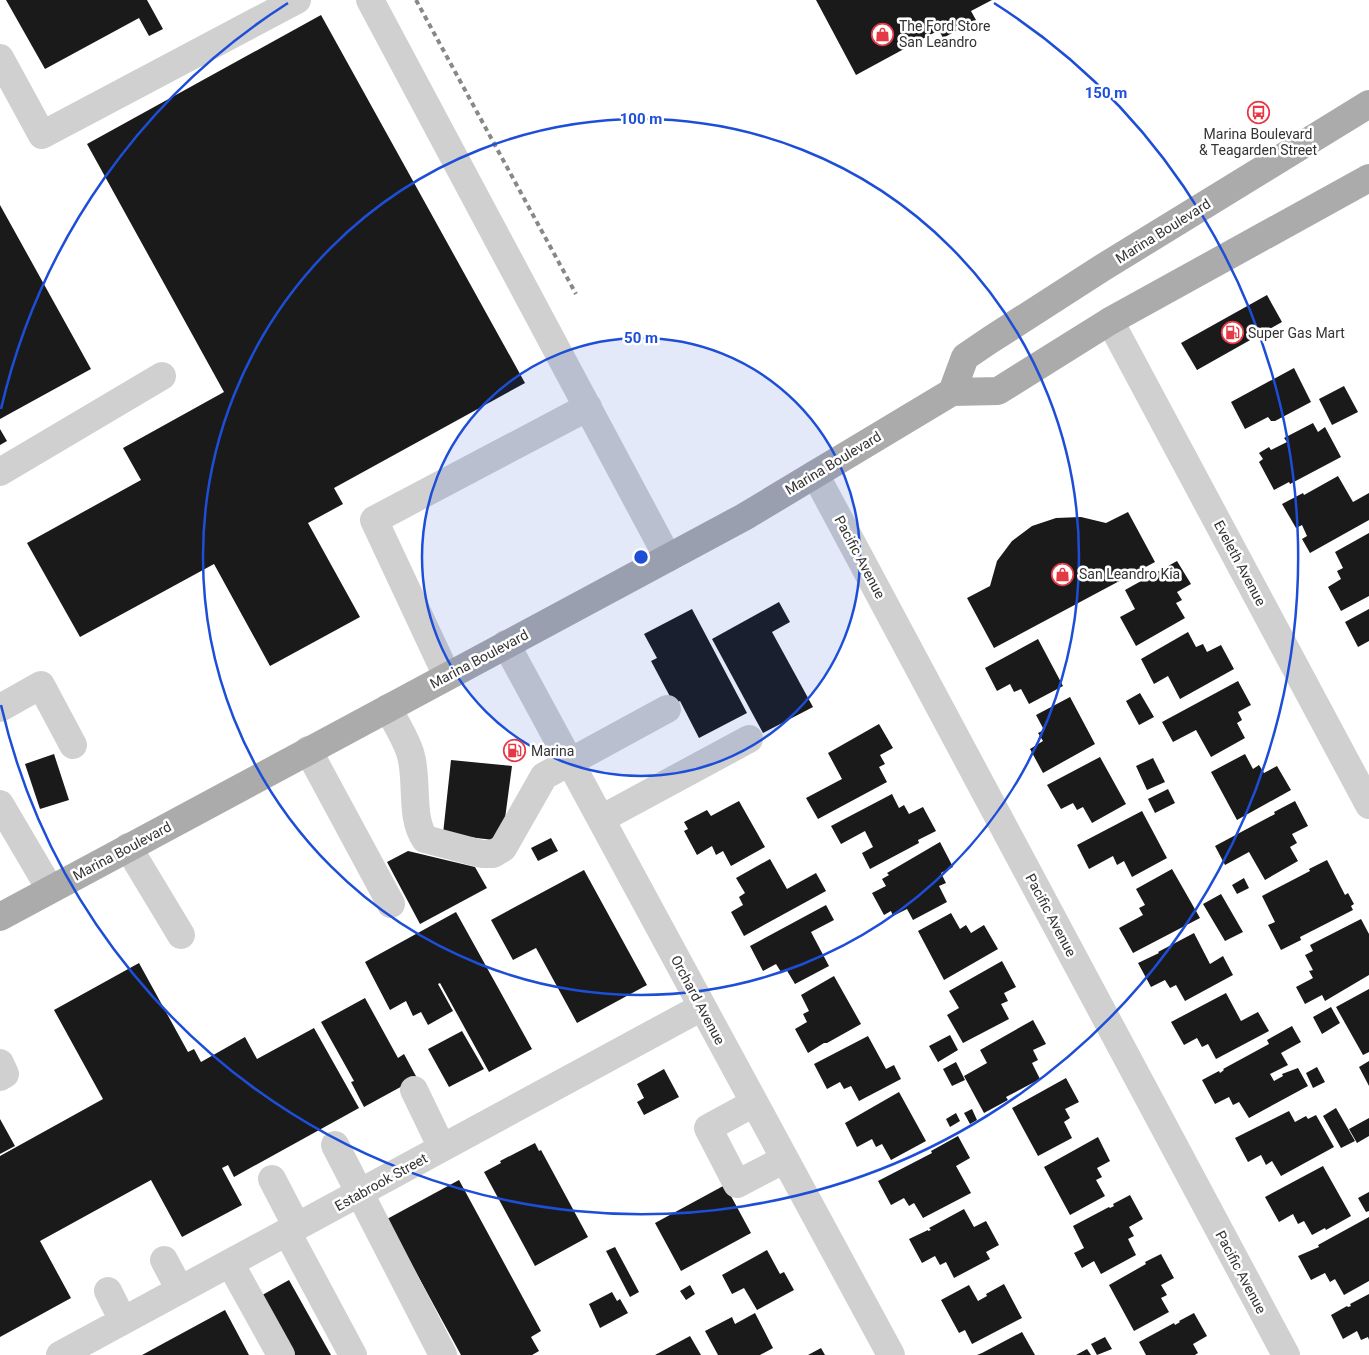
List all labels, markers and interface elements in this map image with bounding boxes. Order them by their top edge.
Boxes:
place label: The Ford Store San Leandro [899,18,990,50]
shop icon: The Ford Store San Leandro [871,22,895,46]
text: 150 m [1085,84,1127,102]
bus stop icon: Marina Boulevard & Teagarden Street [1246,100,1270,124]
text: 100 m [620,110,662,128]
place label: Marina Boulevard & Teagarden Street [1199,126,1317,158]
street label: Marina Boulevard [1113,195,1213,267]
fuel station icon: Super Gas Mart [1220,321,1244,345]
place label: Super Gas Mart [1248,325,1345,341]
text: 50 m [624,329,658,347]
street label: Marina Boulevard [782,428,884,498]
street label: Pacific Avenue [831,513,889,601]
street label: Eveleth Avenue [1211,518,1269,608]
centre of rings [632,548,650,566]
shop icon: San Leandro Kia [1051,562,1075,586]
place label: San Leandro Kia [1079,566,1180,582]
street label: Marina Boulevard [427,626,531,692]
fuel station icon: Marina [503,739,527,763]
place label: Marina [531,743,574,759]
street label: Marina Boulevard [70,818,174,884]
street label: Pacific Avenue [1022,871,1080,959]
street label: Orchard Avenue [668,953,728,1047]
street label: Estabrook Street [332,1150,430,1214]
street label: Pacific Avenue [1212,1228,1270,1316]

